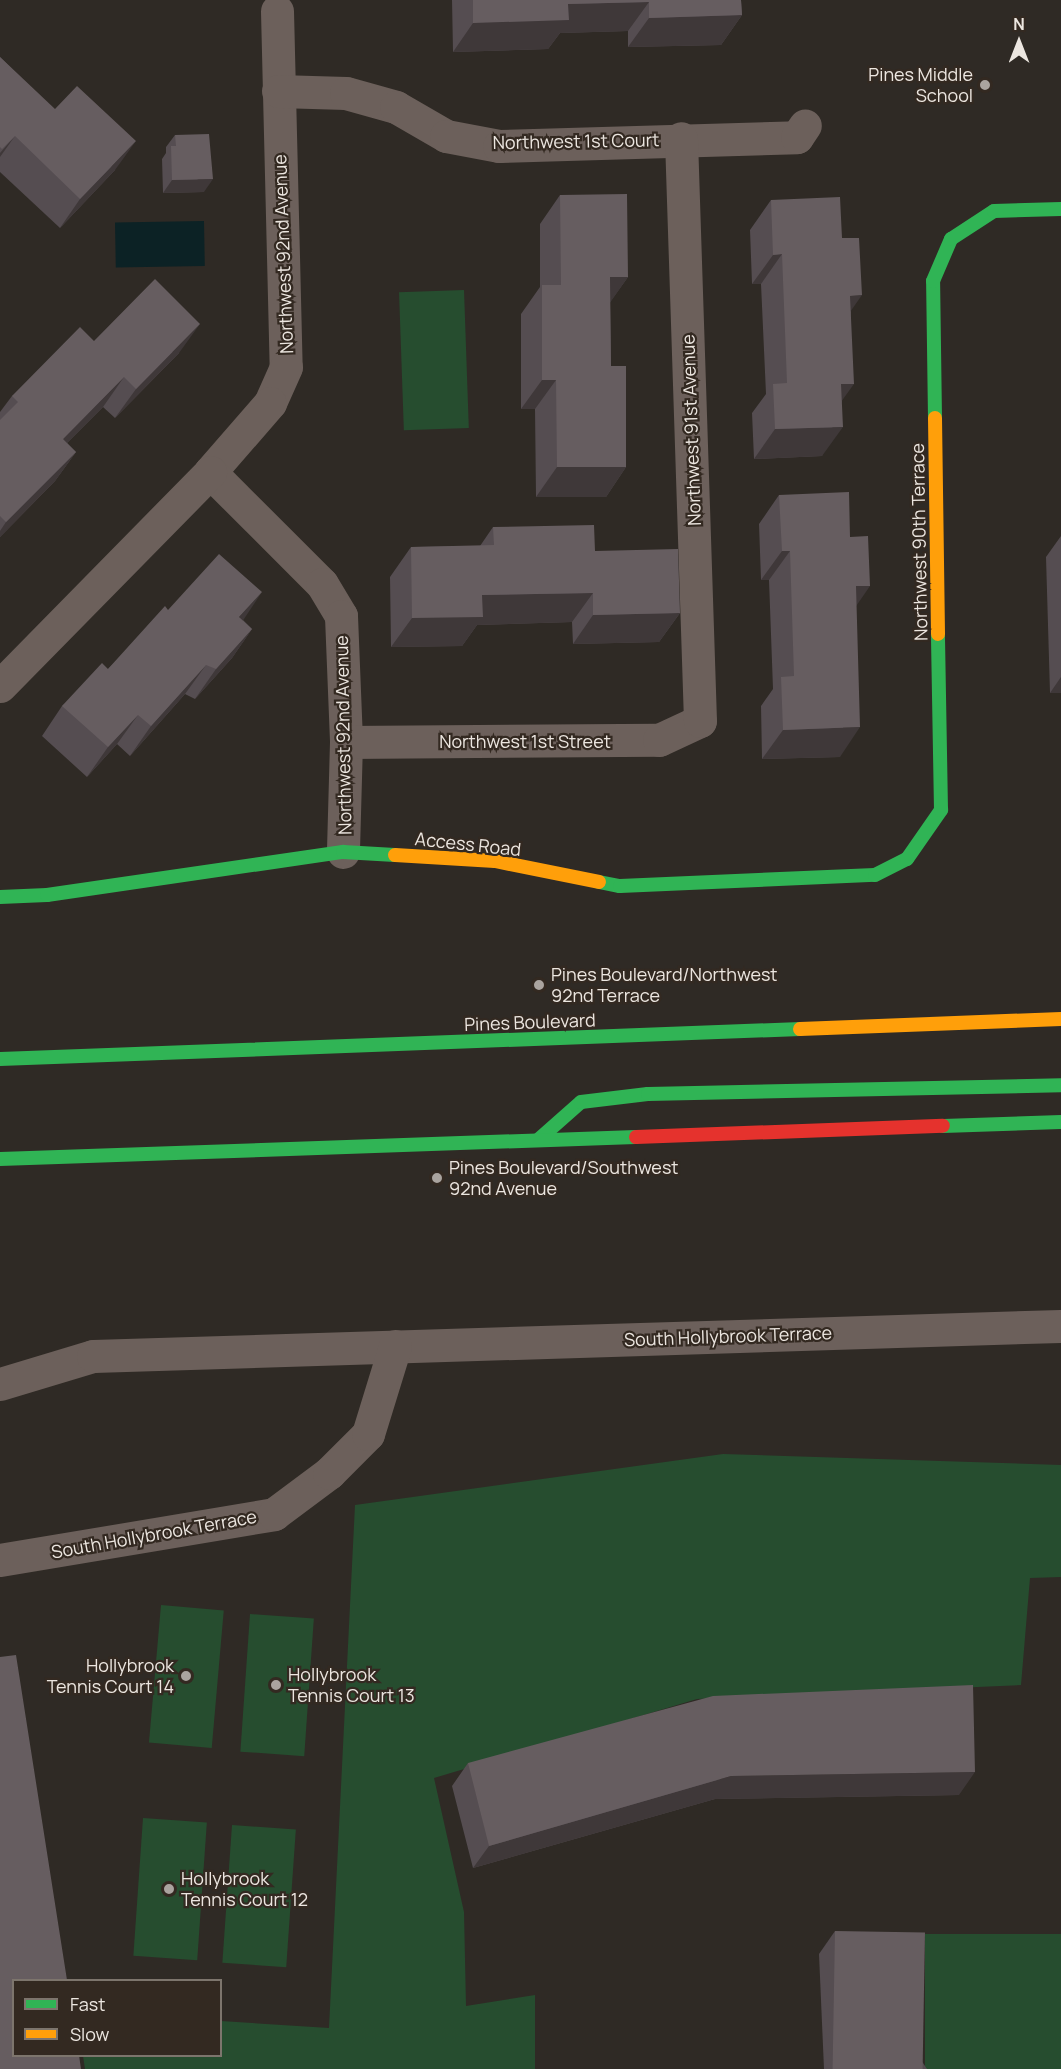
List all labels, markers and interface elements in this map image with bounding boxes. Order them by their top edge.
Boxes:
north arrow [989,12,1049,72]
text: N [1013,13,1025,35]
place label: Pines Middle School [868,64,973,106]
marker: Pines Middle School [978,78,992,92]
street label: Northwest 1st Court [492,129,660,153]
street label: Northwest 92nd Avenue [269,154,297,354]
street label: Northwest 91st Avenue [677,334,705,526]
street label: Northwest 90th Terrace [906,443,932,641]
street label: Northwest 92nd Avenue [330,635,356,835]
street label: Northwest 1st Street [439,730,611,752]
street label: Access Road [414,828,522,860]
place label: Pines Boulevard/Northwest 92nd Terrace [551,964,778,1006]
marker: Pines Boulevard/Northwest 92nd Terrace [532,978,546,992]
street label: Pines Boulevard [464,1009,596,1035]
place label: Pines Boulevard/Southwest 92nd Avenue [449,1157,679,1200]
marker: Pines Boulevard/Southwest 92nd Avenue [430,1171,444,1185]
street label: South Hollybrook Terrace [624,1322,832,1350]
street label: South Hollybrook Terrace [50,1505,258,1563]
place label: Hollybrook Tennis Court 14 [47,1655,174,1698]
place label: Hollybrook Tennis Court 13 [288,1664,415,1706]
marker: Hollybrook Tennis Court 14 [179,1669,193,1683]
marker: Hollybrook Tennis Court 13 [269,1678,283,1692]
place label: Hollybrook Tennis Court 12 [181,1868,308,1910]
marker: Hollybrook Tennis Court 12 [162,1882,176,1896]
legend [12,1979,222,2057]
text: Fast [70,1992,105,2016]
text: Slow [70,2022,109,2046]

